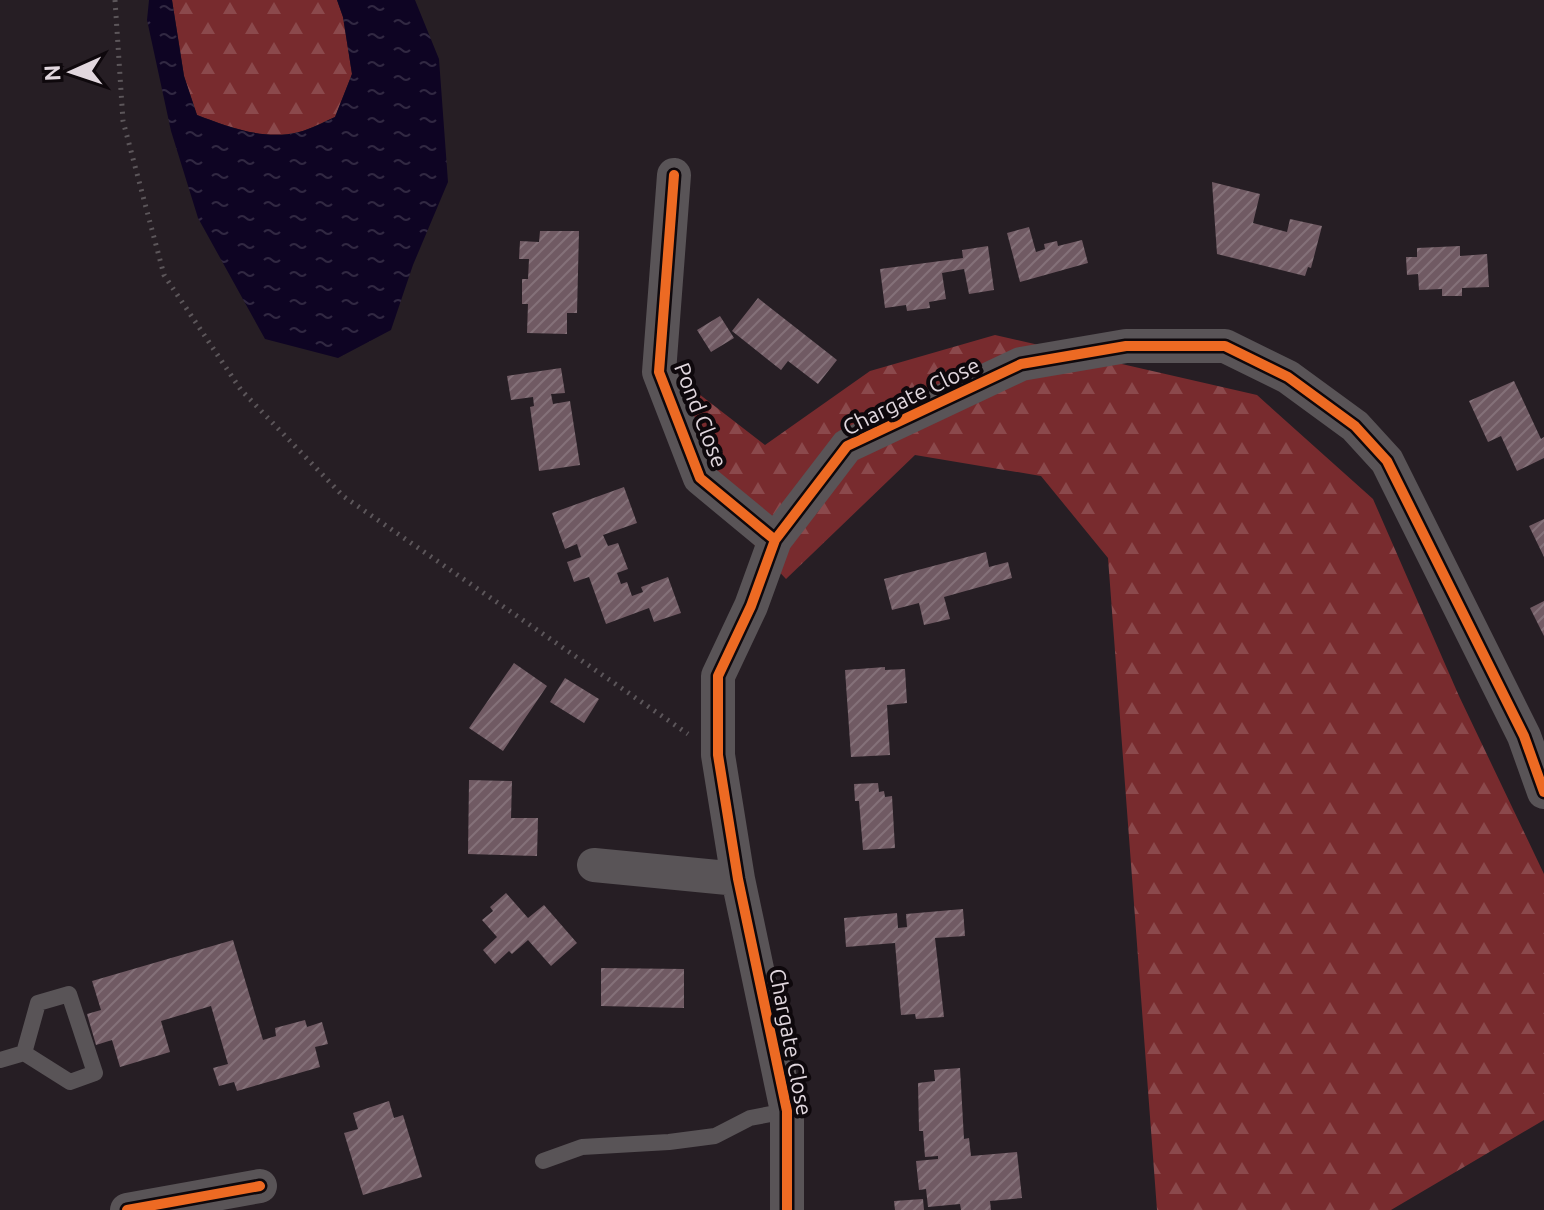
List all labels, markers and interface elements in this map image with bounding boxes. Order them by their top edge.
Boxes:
north arrow [32,32,112,112]
text: N [39,64,64,82]
street label: Chargate Close [838,352,983,439]
street label: Pond Close [670,359,733,471]
street label: Chargate Close [765,966,818,1118]

